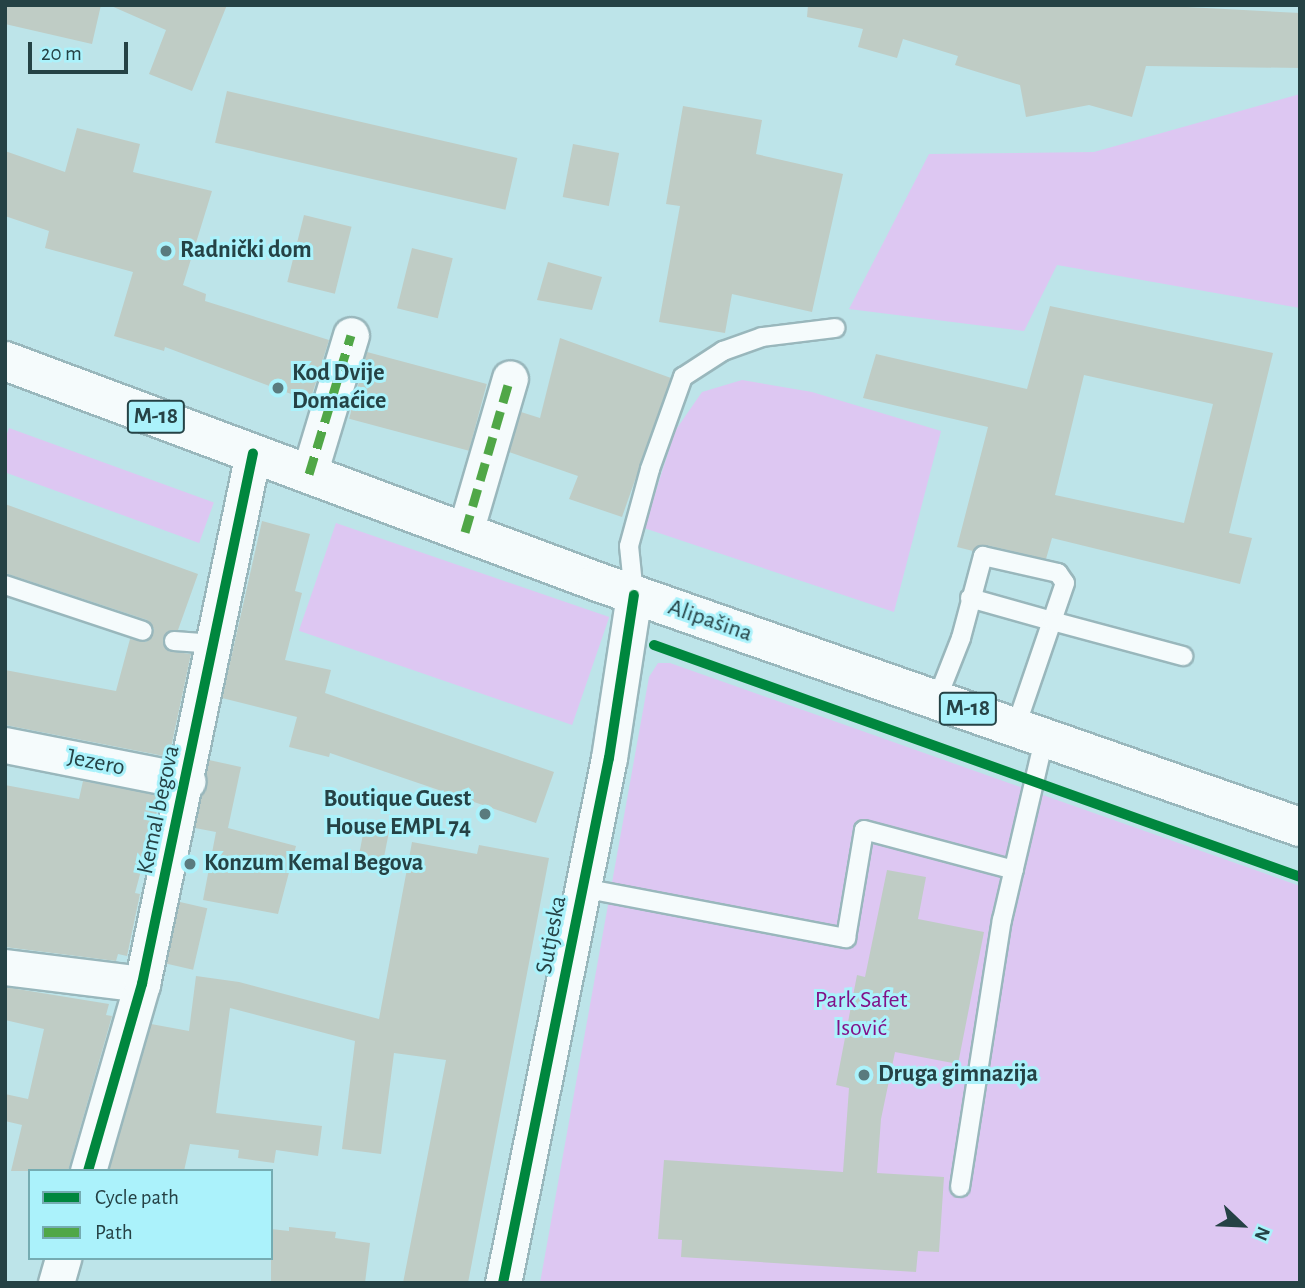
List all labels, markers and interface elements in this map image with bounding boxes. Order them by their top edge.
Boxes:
scale bar [32,28,131,72]
text: 20 m [41,43,82,64]
place label: Radnički dom [180,237,312,265]
marker: Radnički dom [158,243,174,259]
place label: Kod Dvije Domaćice [292,360,386,416]
marker: Kod Dvije Domaćice [270,380,286,396]
road number: M-18 [126,398,186,436]
street label: Alipašina [664,593,756,649]
road number: M-18 [938,690,998,729]
street label: Jezero [65,743,127,783]
street label: Kemal begova [131,743,187,877]
place label: Boutique Guest House EMPL 74 [323,786,471,842]
marker: Boutique Guest House EMPL 74 [477,806,493,822]
place label: Konzum Kemal Begova [204,850,423,878]
marker: Konzum Kemal Begova [182,856,198,872]
street label: Sutjeska [530,893,574,977]
park label: Park Safet Isović [815,987,907,1043]
place label: Druga gimnazija [878,1061,1038,1089]
marker: Druga gimnazija [856,1067,872,1083]
legend [28,1169,273,1260]
text: Cycle path [95,1187,179,1208]
north arrow [1207,1190,1277,1260]
text: Path [95,1222,133,1243]
text: N [1250,1224,1273,1243]

